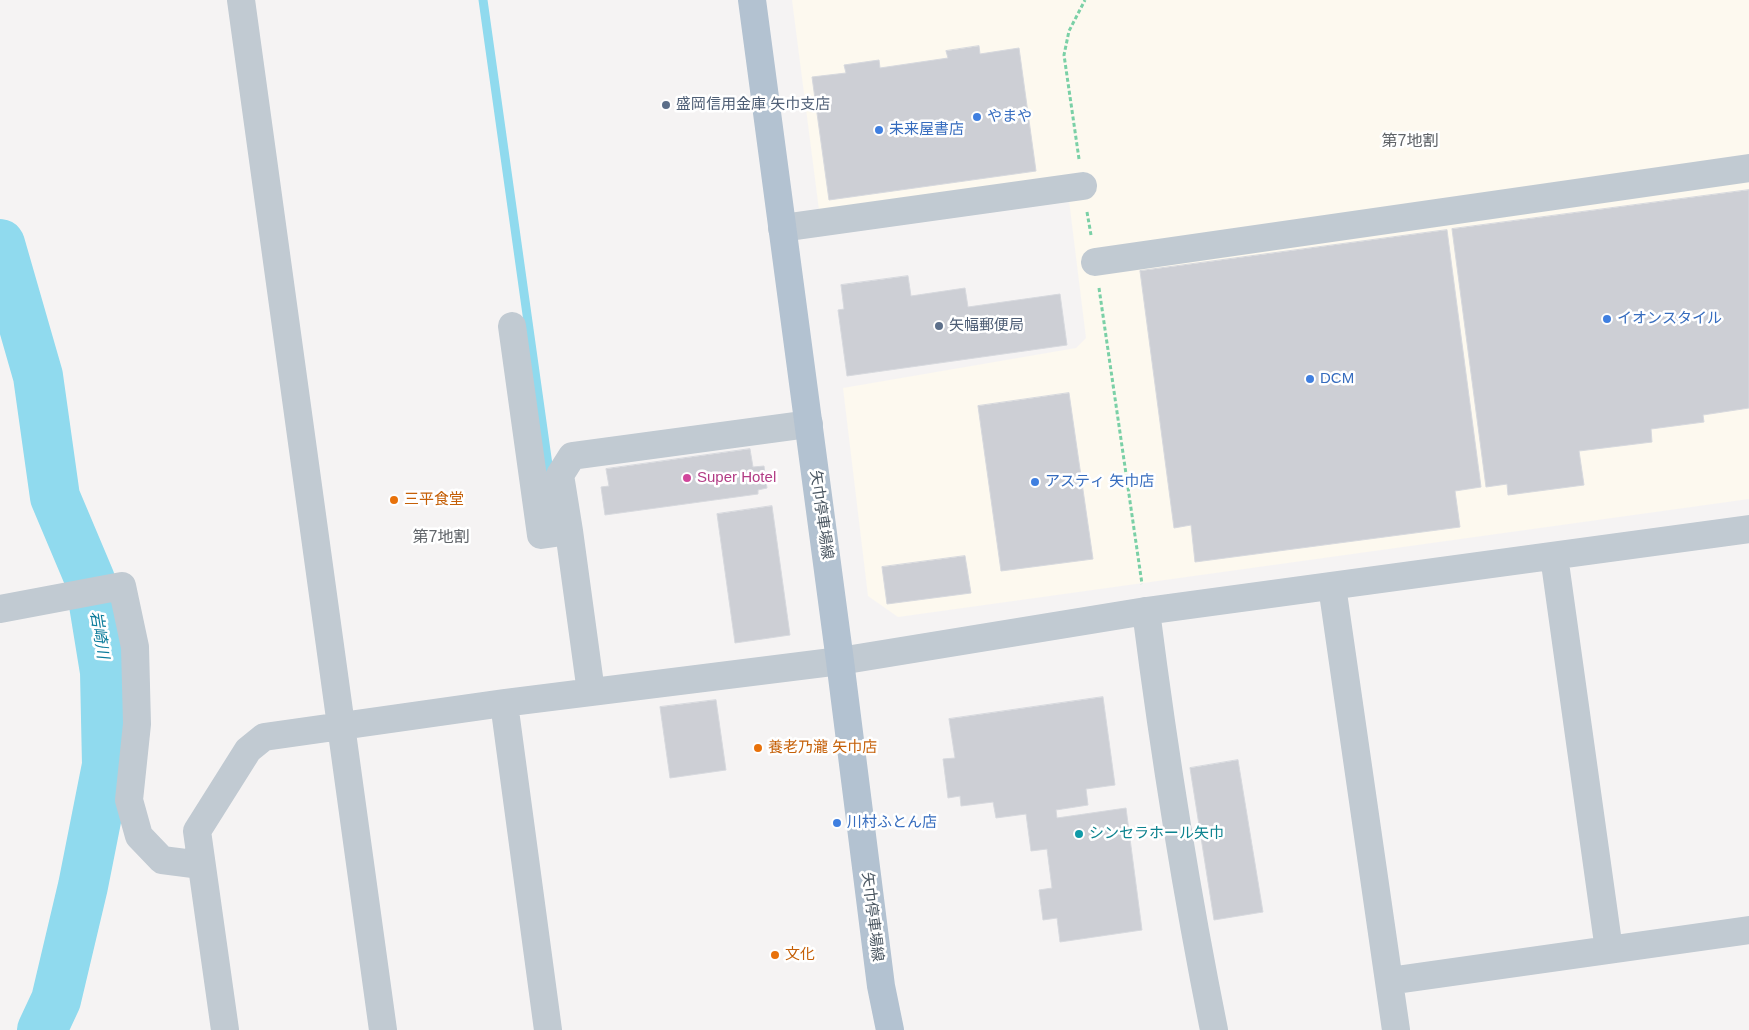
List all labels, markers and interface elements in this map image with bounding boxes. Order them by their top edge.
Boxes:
place label: 盛岡信用金庫 矢巾支店 [676,96,830,114]
marker: 盛岡信用金庫 矢巾支店 [660,99,672,111]
place label: やまや [987,108,1032,126]
marker: やまや [971,111,983,123]
place label: 未来屋書店 [889,121,964,139]
marker: 未来屋書店 [873,124,885,136]
district label: 第7地割 [1382,132,1438,152]
place label: イオンスタイル [1617,310,1722,328]
marker: イオンスタイル [1601,313,1613,325]
place label: 矢幅郵便局 [949,317,1024,335]
marker: 矢幅郵便局 [933,320,945,332]
place label: DCM [1320,370,1354,388]
marker: DCM [1304,373,1316,385]
place label: Super Hotel [697,469,776,487]
street label: 矢巾停車場線 [806,469,836,561]
marker: Super Hotel [681,472,693,484]
place label: アスティ 矢巾店 [1045,473,1154,491]
marker: アスティ 矢巾店 [1029,476,1041,488]
place label: 三平食堂 [404,491,464,509]
marker: 三平食堂 [388,494,400,506]
district label: 第7地割 [413,528,469,548]
water label: 岩崎川 [86,610,112,660]
place label: 養老乃瀧 矢巾店 [768,739,877,757]
marker: 養老乃瀧 矢巾店 [752,742,764,754]
place label: 川村ふとん店 [847,814,937,832]
marker: 川村ふとん店 [831,817,843,829]
place label: シンセラホール矢巾 [1089,825,1224,843]
marker: シンセラホール矢巾 [1073,828,1085,840]
street label: 矢巾停車場線 [858,871,886,963]
place label: 文化 [785,946,815,964]
marker: 文化 [769,949,781,961]

